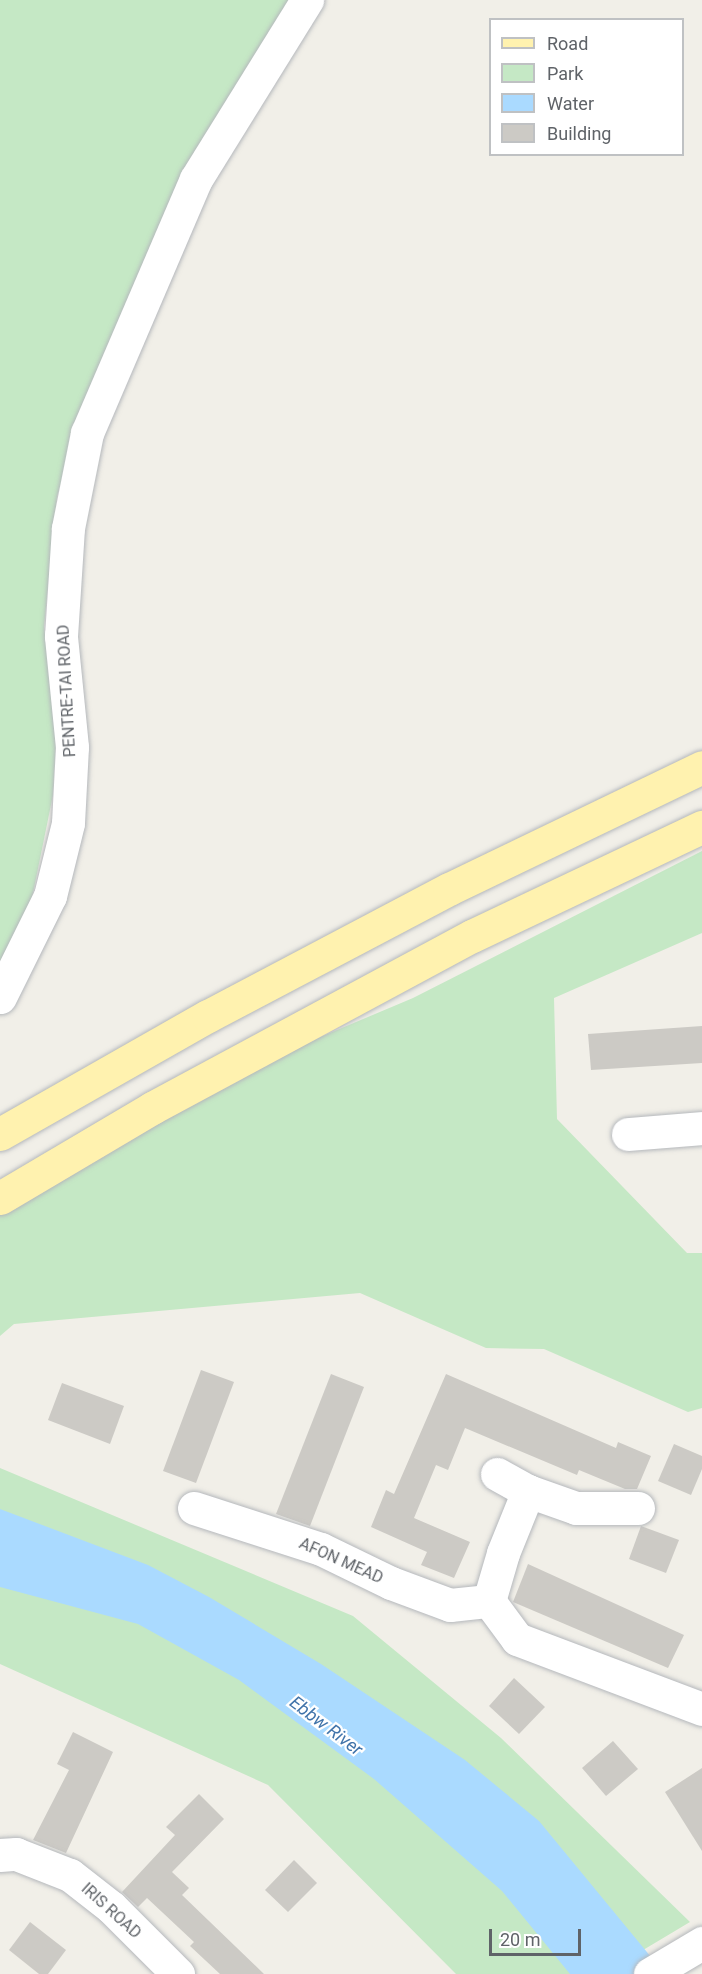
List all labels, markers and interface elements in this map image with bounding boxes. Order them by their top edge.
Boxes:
legend [489,18,684,156]
text: Road [547,33,588,54]
text: Park [547,63,583,84]
text: Water [547,93,594,114]
text: Building [547,123,611,144]
street label: PENTRE-TAI ROAD [54,624,80,758]
street label: AFON MEAD [296,1534,386,1588]
water label: Ebbw River [285,1692,367,1760]
street label: IRIS ROAD [77,1879,145,1943]
scale bar [492,1917,584,1955]
text: 20 m [500,1929,540,1950]

